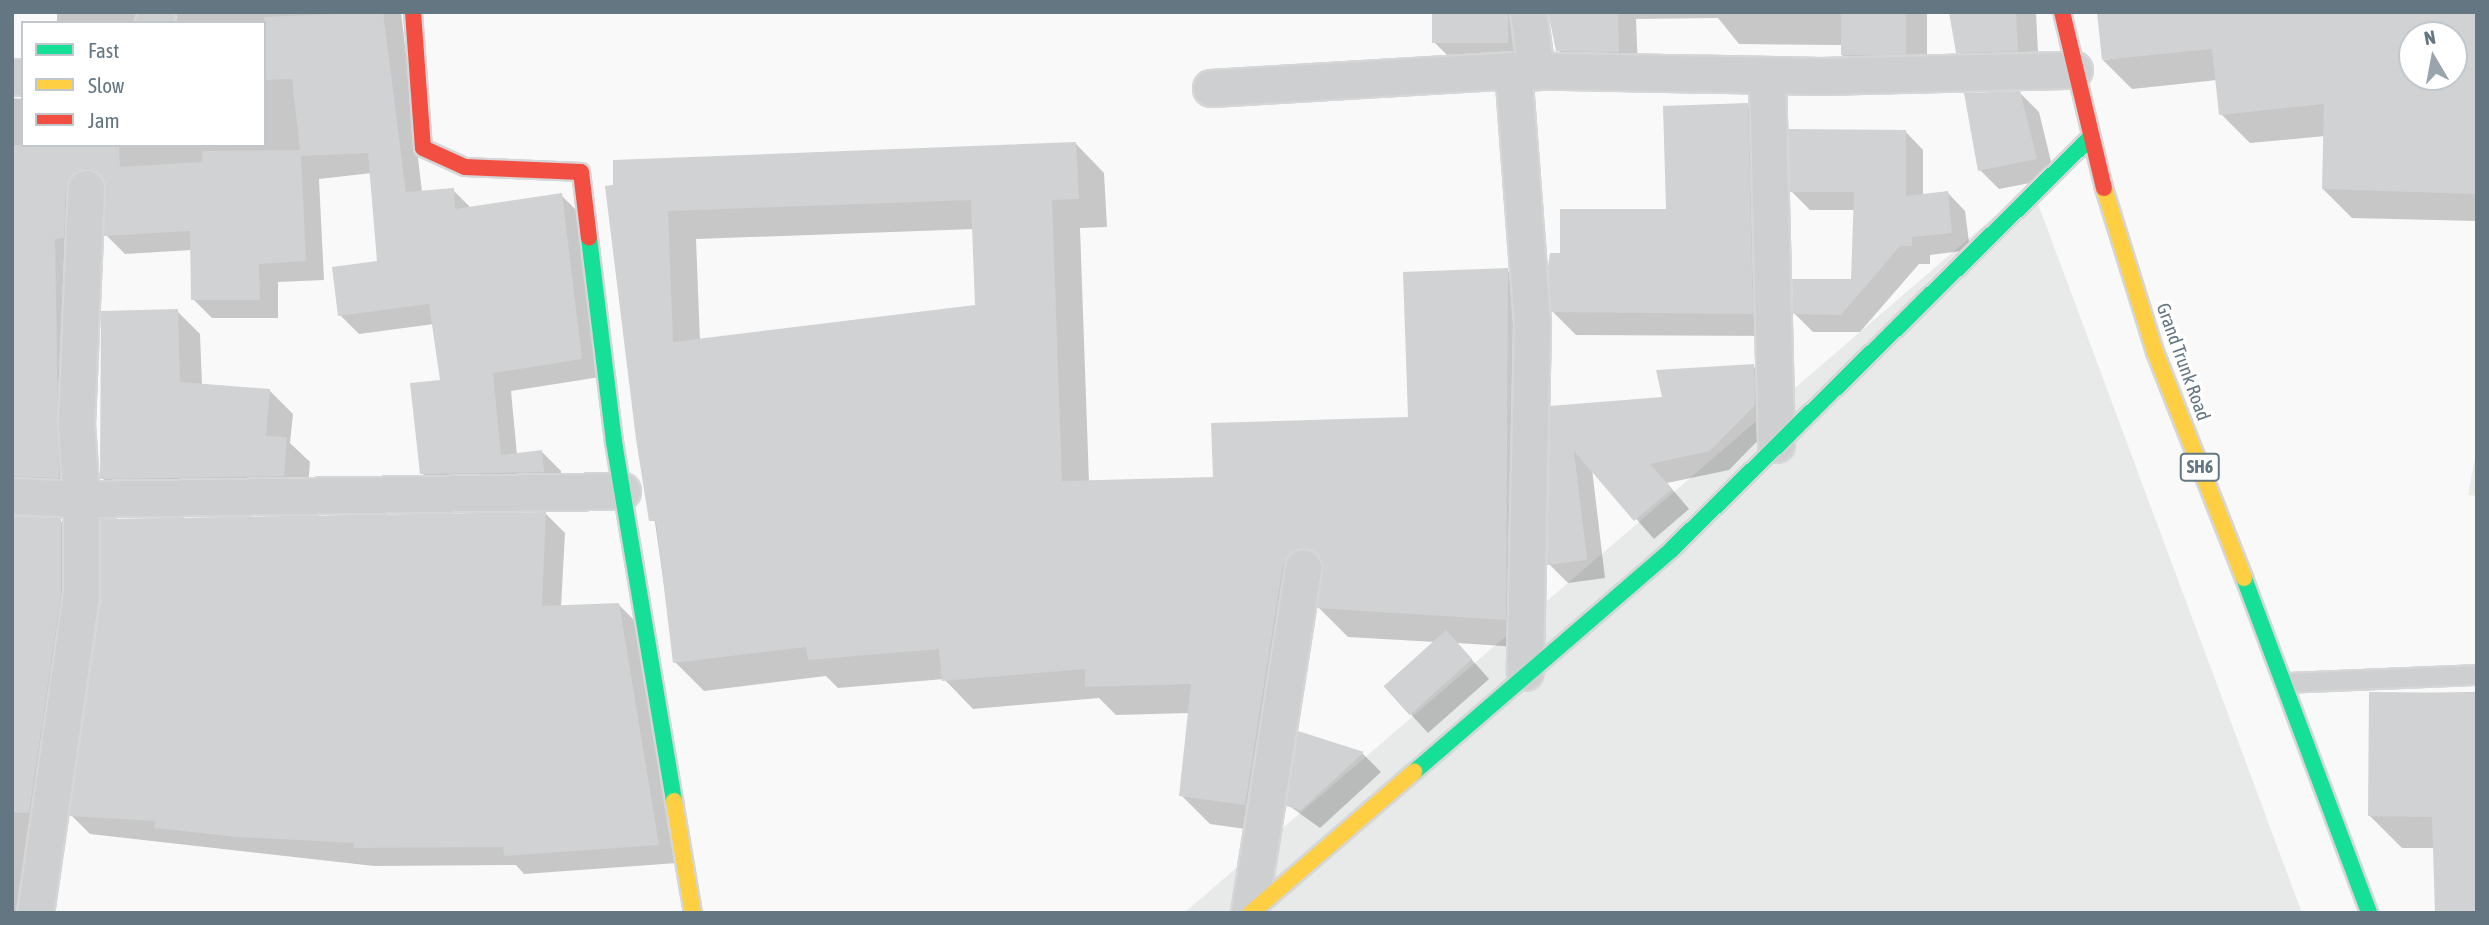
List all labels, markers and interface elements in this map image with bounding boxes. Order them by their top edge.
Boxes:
legend [21,21,266,147]
north arrow [2398,21,2468,91]
text: N [2422,25,2437,49]
text: Fast [88,38,119,62]
text: Slow [88,73,124,97]
text: Jam [88,108,120,132]
street label: Grand Trunk Road [2151,300,2215,424]
road number: SH6 [2179,452,2221,481]

